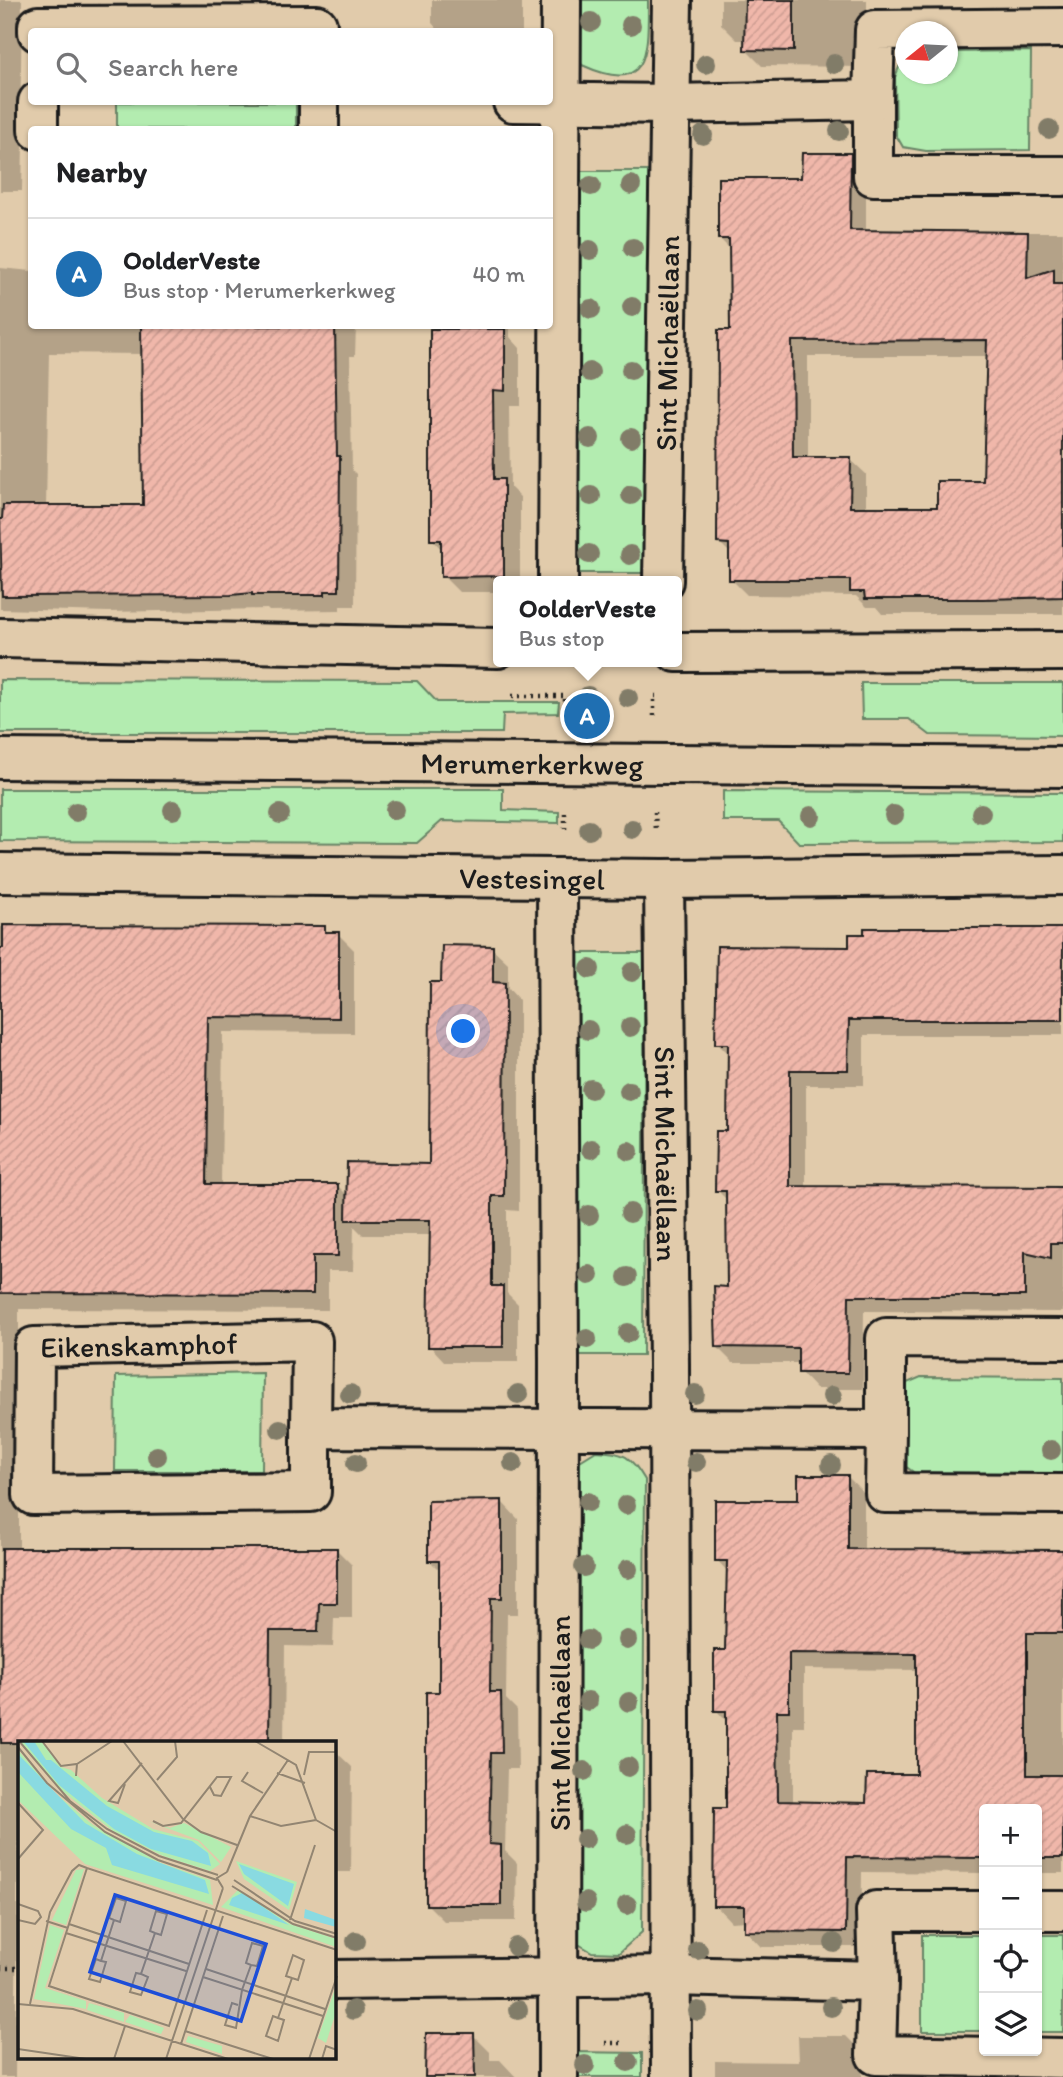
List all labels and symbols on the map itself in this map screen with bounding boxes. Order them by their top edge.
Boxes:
north arrow [895,21,958,84]
street label: Sint Michaëllaan [647,235,687,451]
pin: A [564,690,610,742]
street label: Merumerkerkweg [420,744,644,782]
street label: Vestesingel [459,859,606,897]
your location [446,1014,480,1048]
street label: Sint Michaëllaan [647,1046,686,1262]
street label: Eikenskamphof [40,1324,238,1365]
street label: Sint Michaëllaan [541,1615,578,1831]
inset map [18,1741,336,2060]

